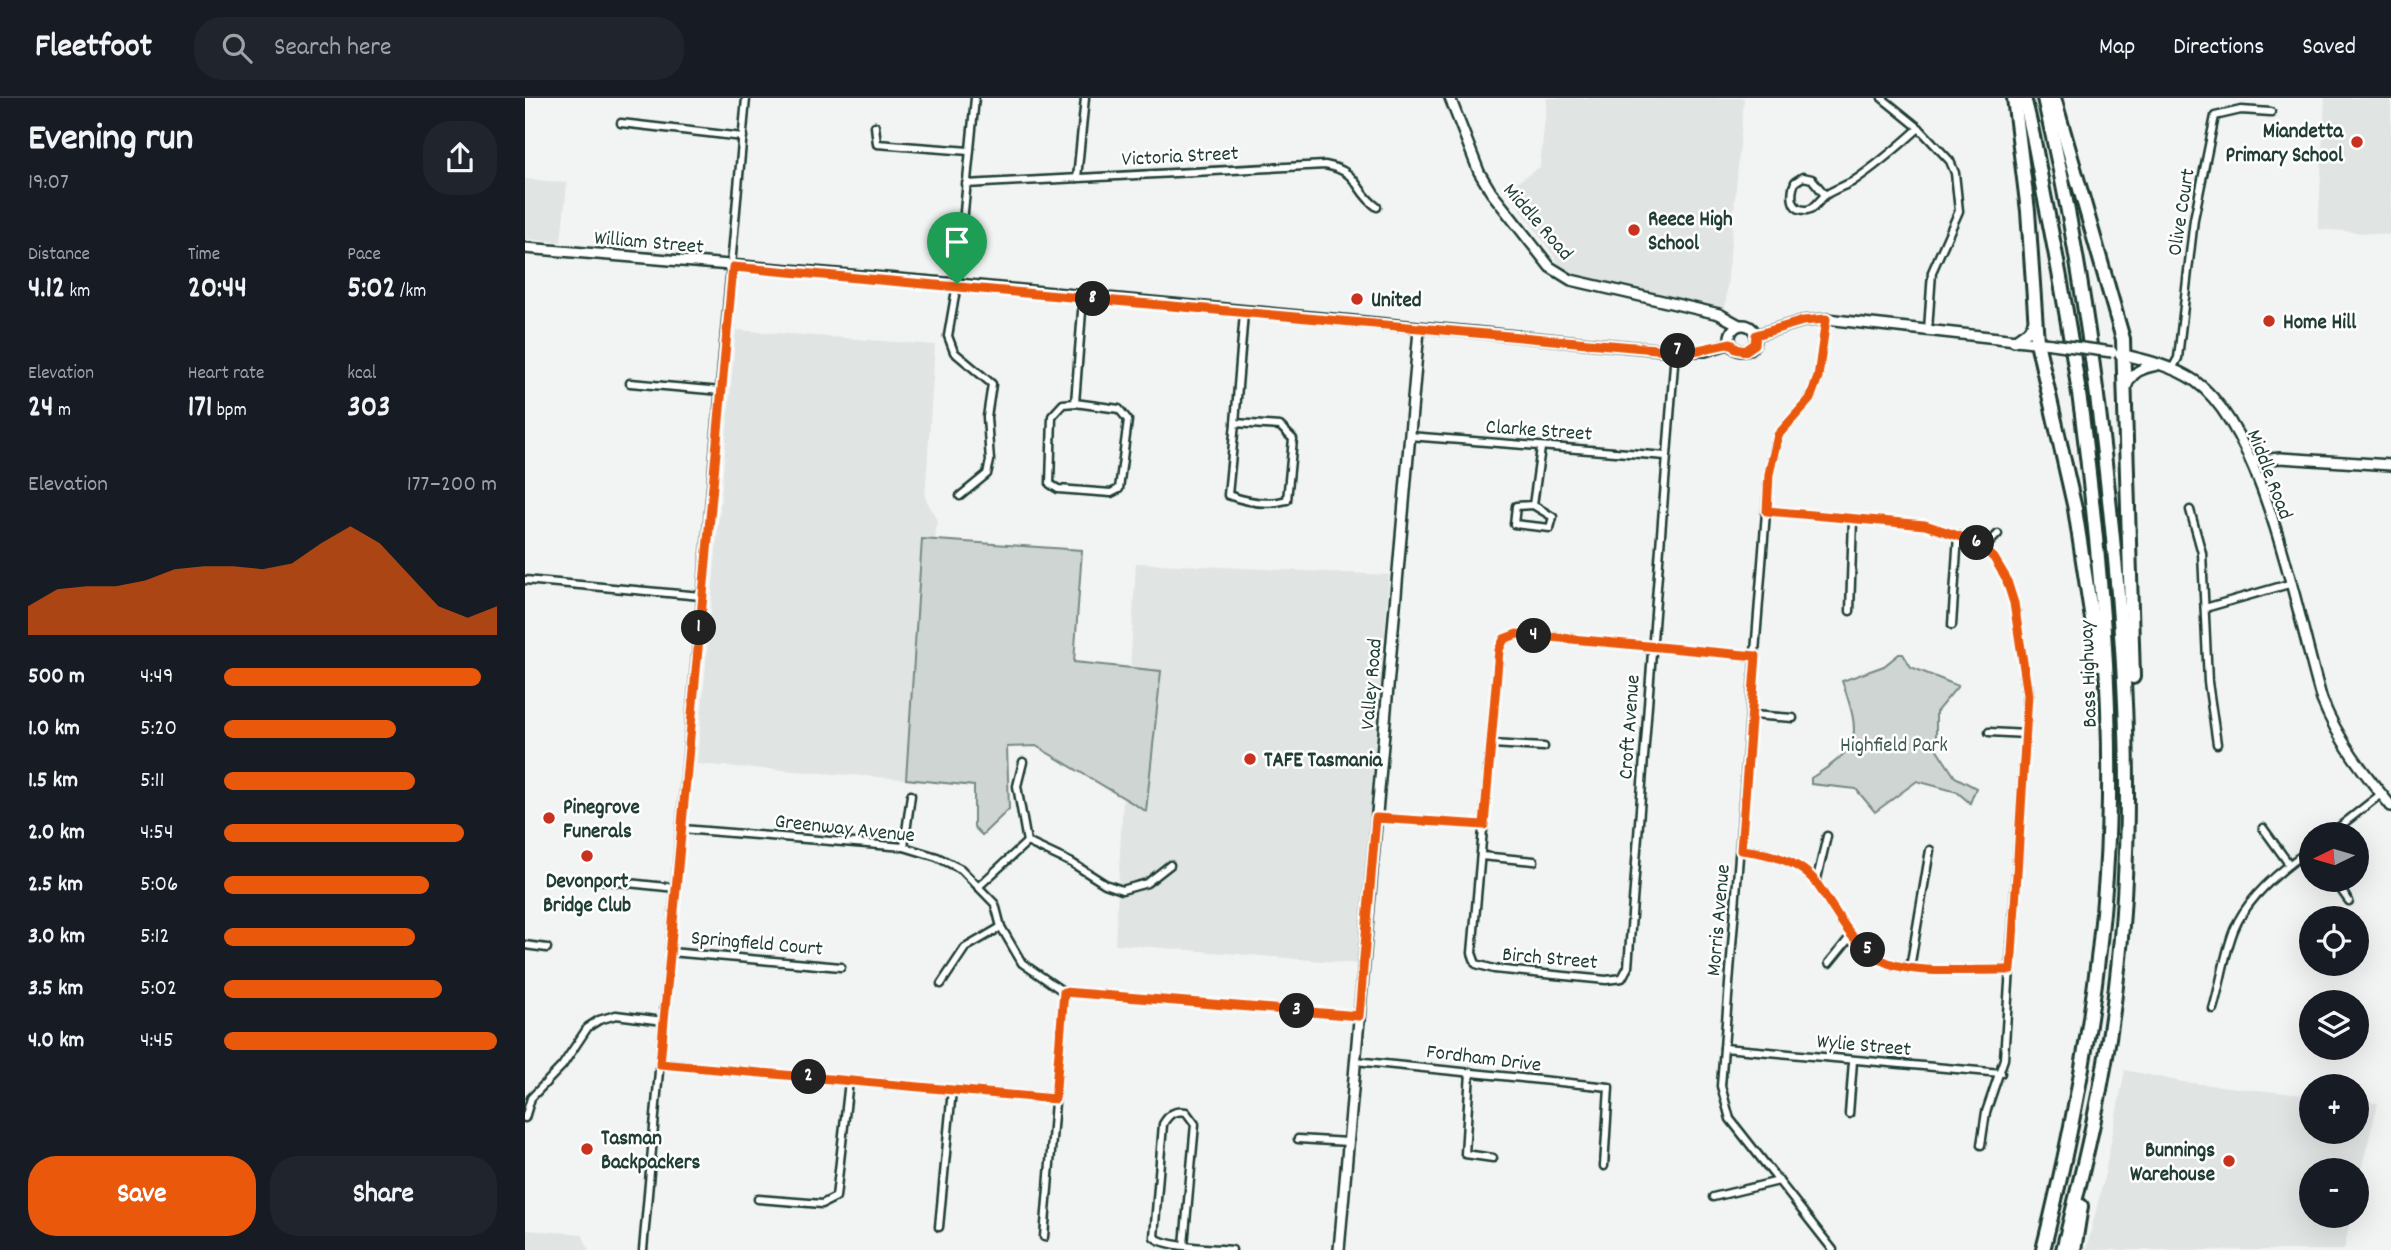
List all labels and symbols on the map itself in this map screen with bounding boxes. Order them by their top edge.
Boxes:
place label: Miandetta Primary School [2225,118,2344,172]
marker: Miandetta Primary School [2349,134,2365,150]
street label: Victoria Street [1121,140,1240,176]
street label: Olive Court [2161,166,2205,258]
street label: Middle Road [1495,178,1579,268]
place label: Reece High School [1648,206,1733,260]
pin [927,212,987,284]
marker: Reece High School [1626,222,1642,238]
street label: William Street [593,224,705,264]
pin: 8 [1075,282,1111,316]
place label: United [1371,287,1422,317]
marker: United [1349,291,1365,307]
place label: Home Hill [2283,309,2357,339]
marker: Home Hill [2261,313,2277,329]
pin: 7 [1661,334,1695,368]
street label: Clarke Street [1485,413,1593,451]
street label: Middle Road [2237,426,2299,524]
pin: 6 [1959,526,1995,560]
pin: 1 [681,610,717,646]
pin: 4 [1517,618,1551,654]
street label: Bass Highway [2073,619,2107,728]
street label: Valley Road [1354,637,1392,731]
street label: Croft Avenue [1612,674,1650,781]
park label: Highfield Park [1840,732,1948,762]
place label: TAFE Tasmania [1264,747,1383,777]
marker: TAFE Tasmania [1242,751,1258,767]
place label: Pinegrove Funerals [563,794,640,848]
street label: Greenway Avenue [773,808,916,852]
marker: Pinegrove Funerals [541,810,557,826]
north arrow [2299,822,2369,892]
marker: Devonport Bridge Club [579,848,595,864]
street label: Morris Avenue [1700,863,1740,977]
place label: Devonport Bridge Club [543,868,631,922]
street label: Springfield Court [689,924,824,966]
pin: 5 [1851,932,1885,968]
street label: Birch Street [1501,941,1599,979]
pin: 3 [1279,993,1315,1028]
street label: Wylie Street [1815,1028,1912,1066]
street label: Fordham Drive [1424,1038,1543,1082]
pin: 2 [791,1060,827,1094]
place label: Tasman Backpackers [601,1125,700,1179]
place label: Bunnings Warehouse [2130,1137,2215,1191]
marker: Tasman Backpackers [579,1141,595,1157]
marker: Bunnings Warehouse [2221,1153,2237,1169]

